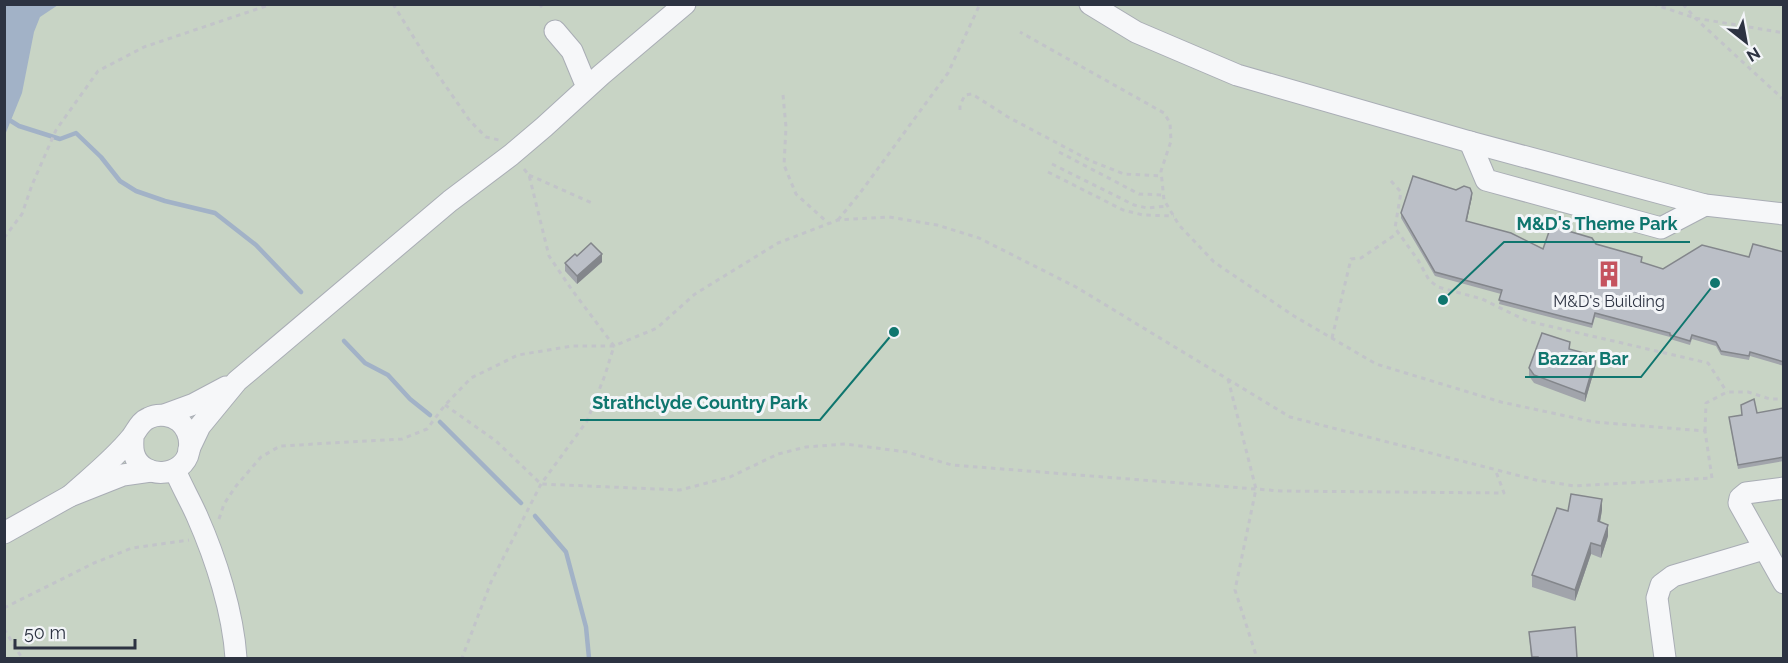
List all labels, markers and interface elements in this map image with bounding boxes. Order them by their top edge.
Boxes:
north arrow [1716,12,1776,72]
text: N [1743,43,1764,66]
callout: M&D's Theme Park [1504,206,1690,242]
text: M&D's Theme Park [1516,213,1679,234]
building icon: M&D's Building [1594,259,1624,289]
place label: M&D's Building [1553,292,1665,311]
callout: Bazzar Bar [1525,341,1641,377]
text: Bazzar Bar [1537,348,1629,369]
callout: Strathclyde Country Park [580,384,820,420]
text: Strathclyde Country Park [592,392,809,413]
scale bar [15,612,135,650]
text: 50 m [24,622,66,643]

